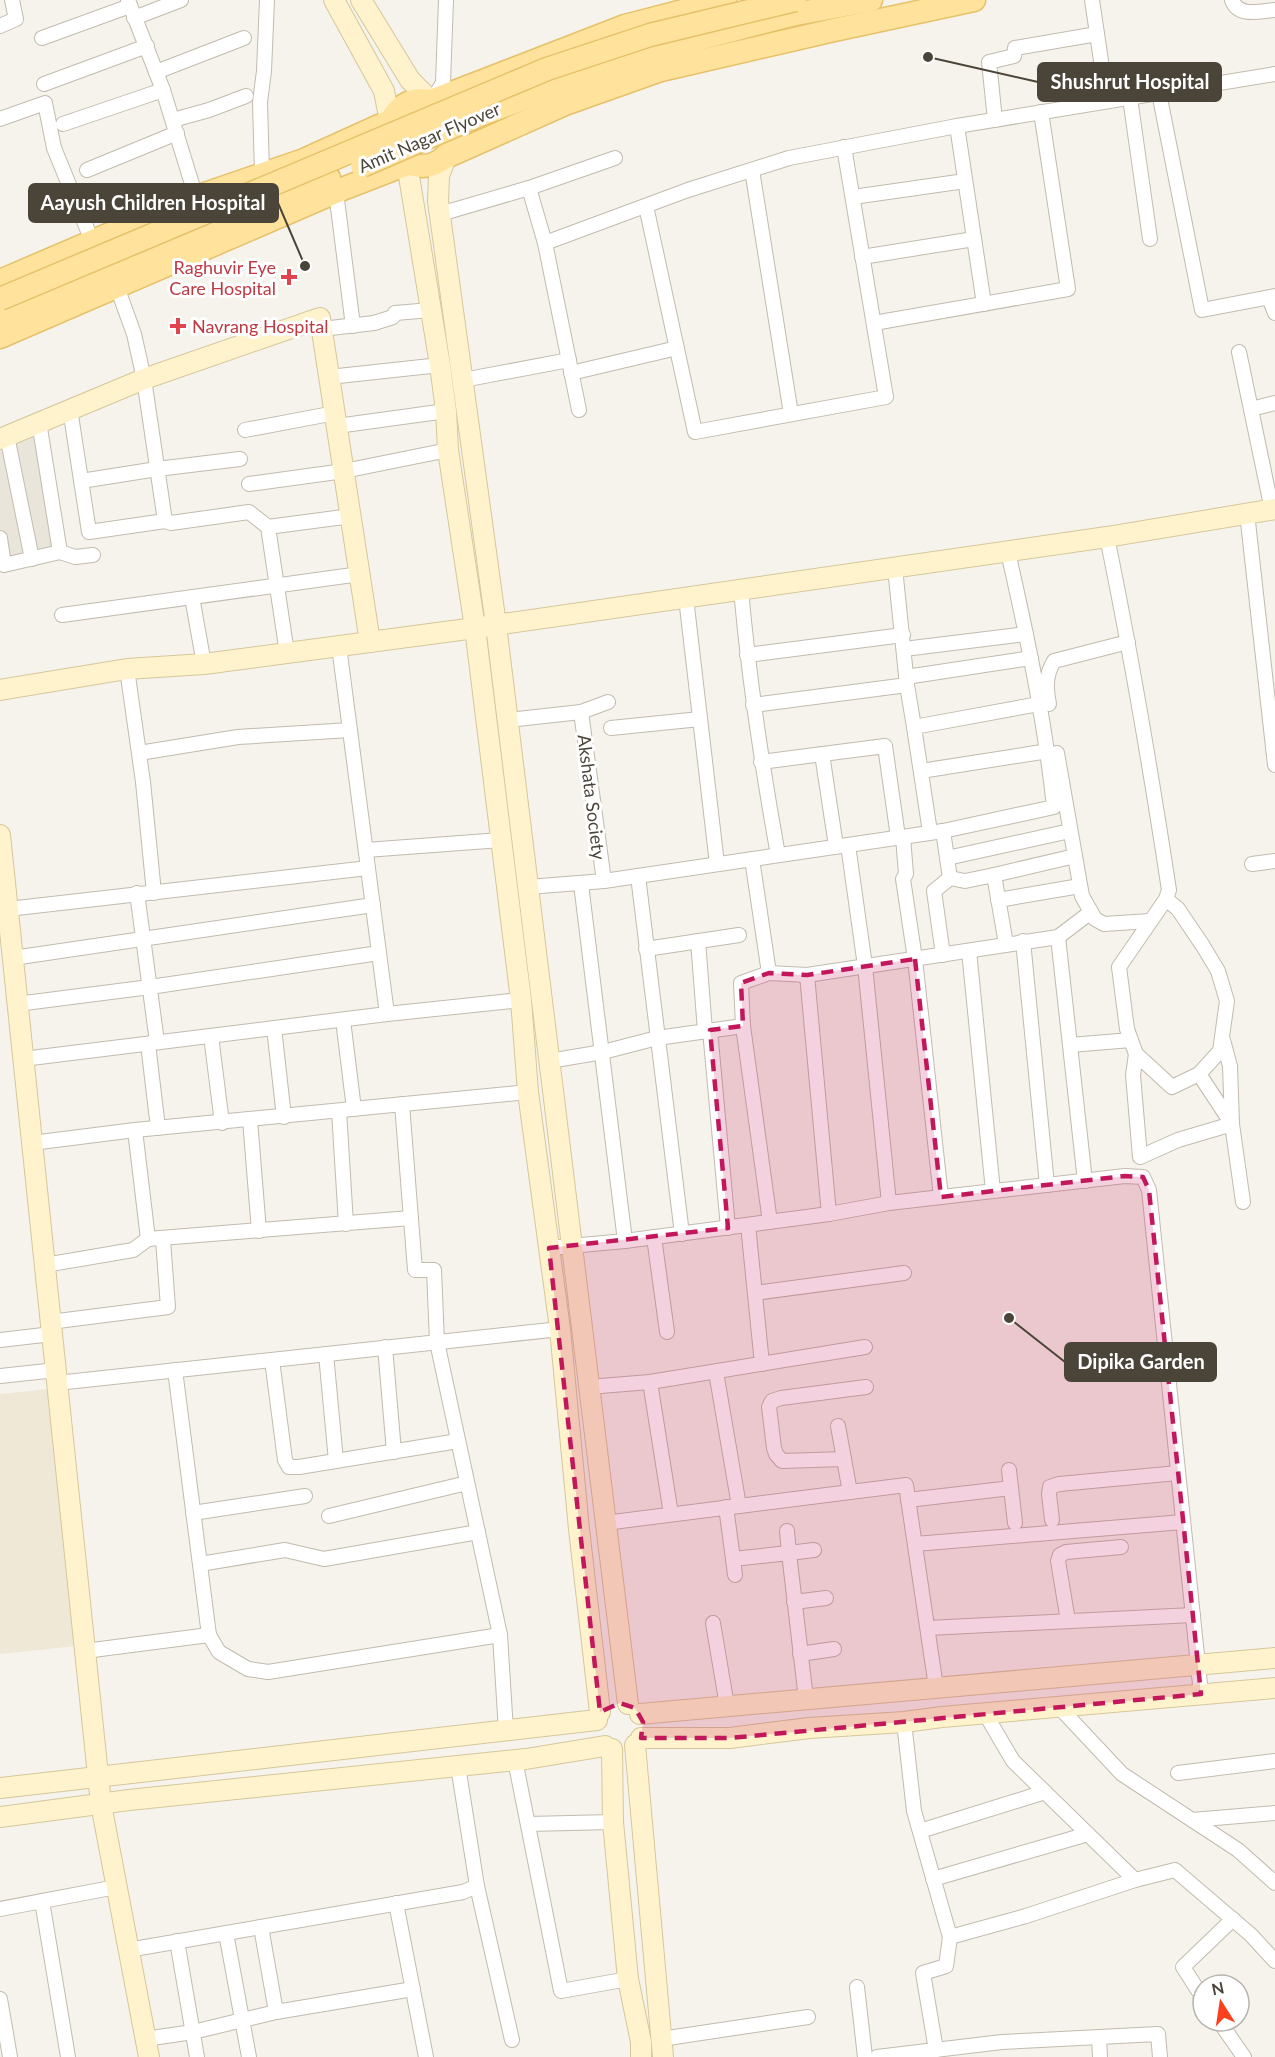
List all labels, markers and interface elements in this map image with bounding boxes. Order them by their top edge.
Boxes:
callout: Shushrut Hospital [1038,63,1221,101]
text: Shushrut Hospital [1051,69,1209,93]
street label: Amit Nagar Flyover [355,97,504,177]
callout: Aayush Children Hospital [29,184,278,222]
text: Aayush Children Hospital [40,190,265,214]
place label: Raghuvir Eye Care Hospital [169,256,276,299]
marker: Raghuvir Eye Care Hospital [280,268,298,286]
place label: Navrang Hospital [192,315,328,337]
marker: Navrang Hospital [169,317,187,335]
street label: Akshata Society [573,733,611,862]
callout: Dipika Garden [1065,1343,1216,1381]
text: Dipika Garden [1077,1349,1205,1373]
north arrow [1191,1973,1251,2033]
text: N [1210,1977,1226,1998]

